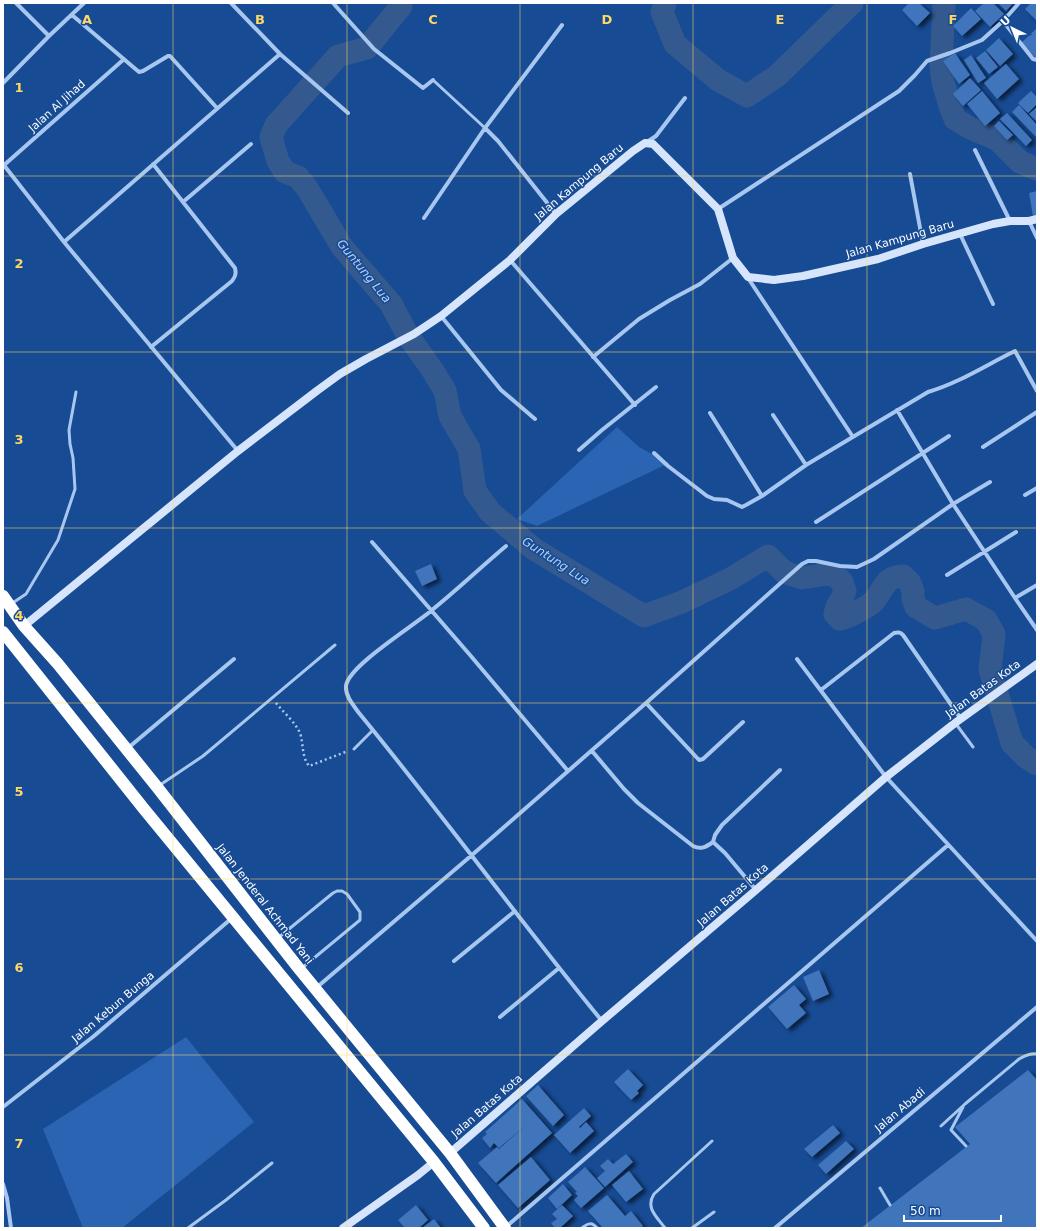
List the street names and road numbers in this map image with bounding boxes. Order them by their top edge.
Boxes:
street label: Jalan Al Jihad [25,77,88,135]
street label: Jalan Kampung Baru [531,141,626,224]
street label: Jalan Kampung Baru [843,217,956,261]
street label: Jalan Batas Kota [942,658,1023,721]
street label: Jalan Jenderal Achmad Yani [213,840,316,967]
street label: Jalan Batas Kota [694,861,771,930]
street label: Jalan Kebun Bunga [68,969,157,1046]
street label: Jalan Batas Kota [448,1072,525,1141]
street label: Jalan Abadi [871,1085,928,1135]

